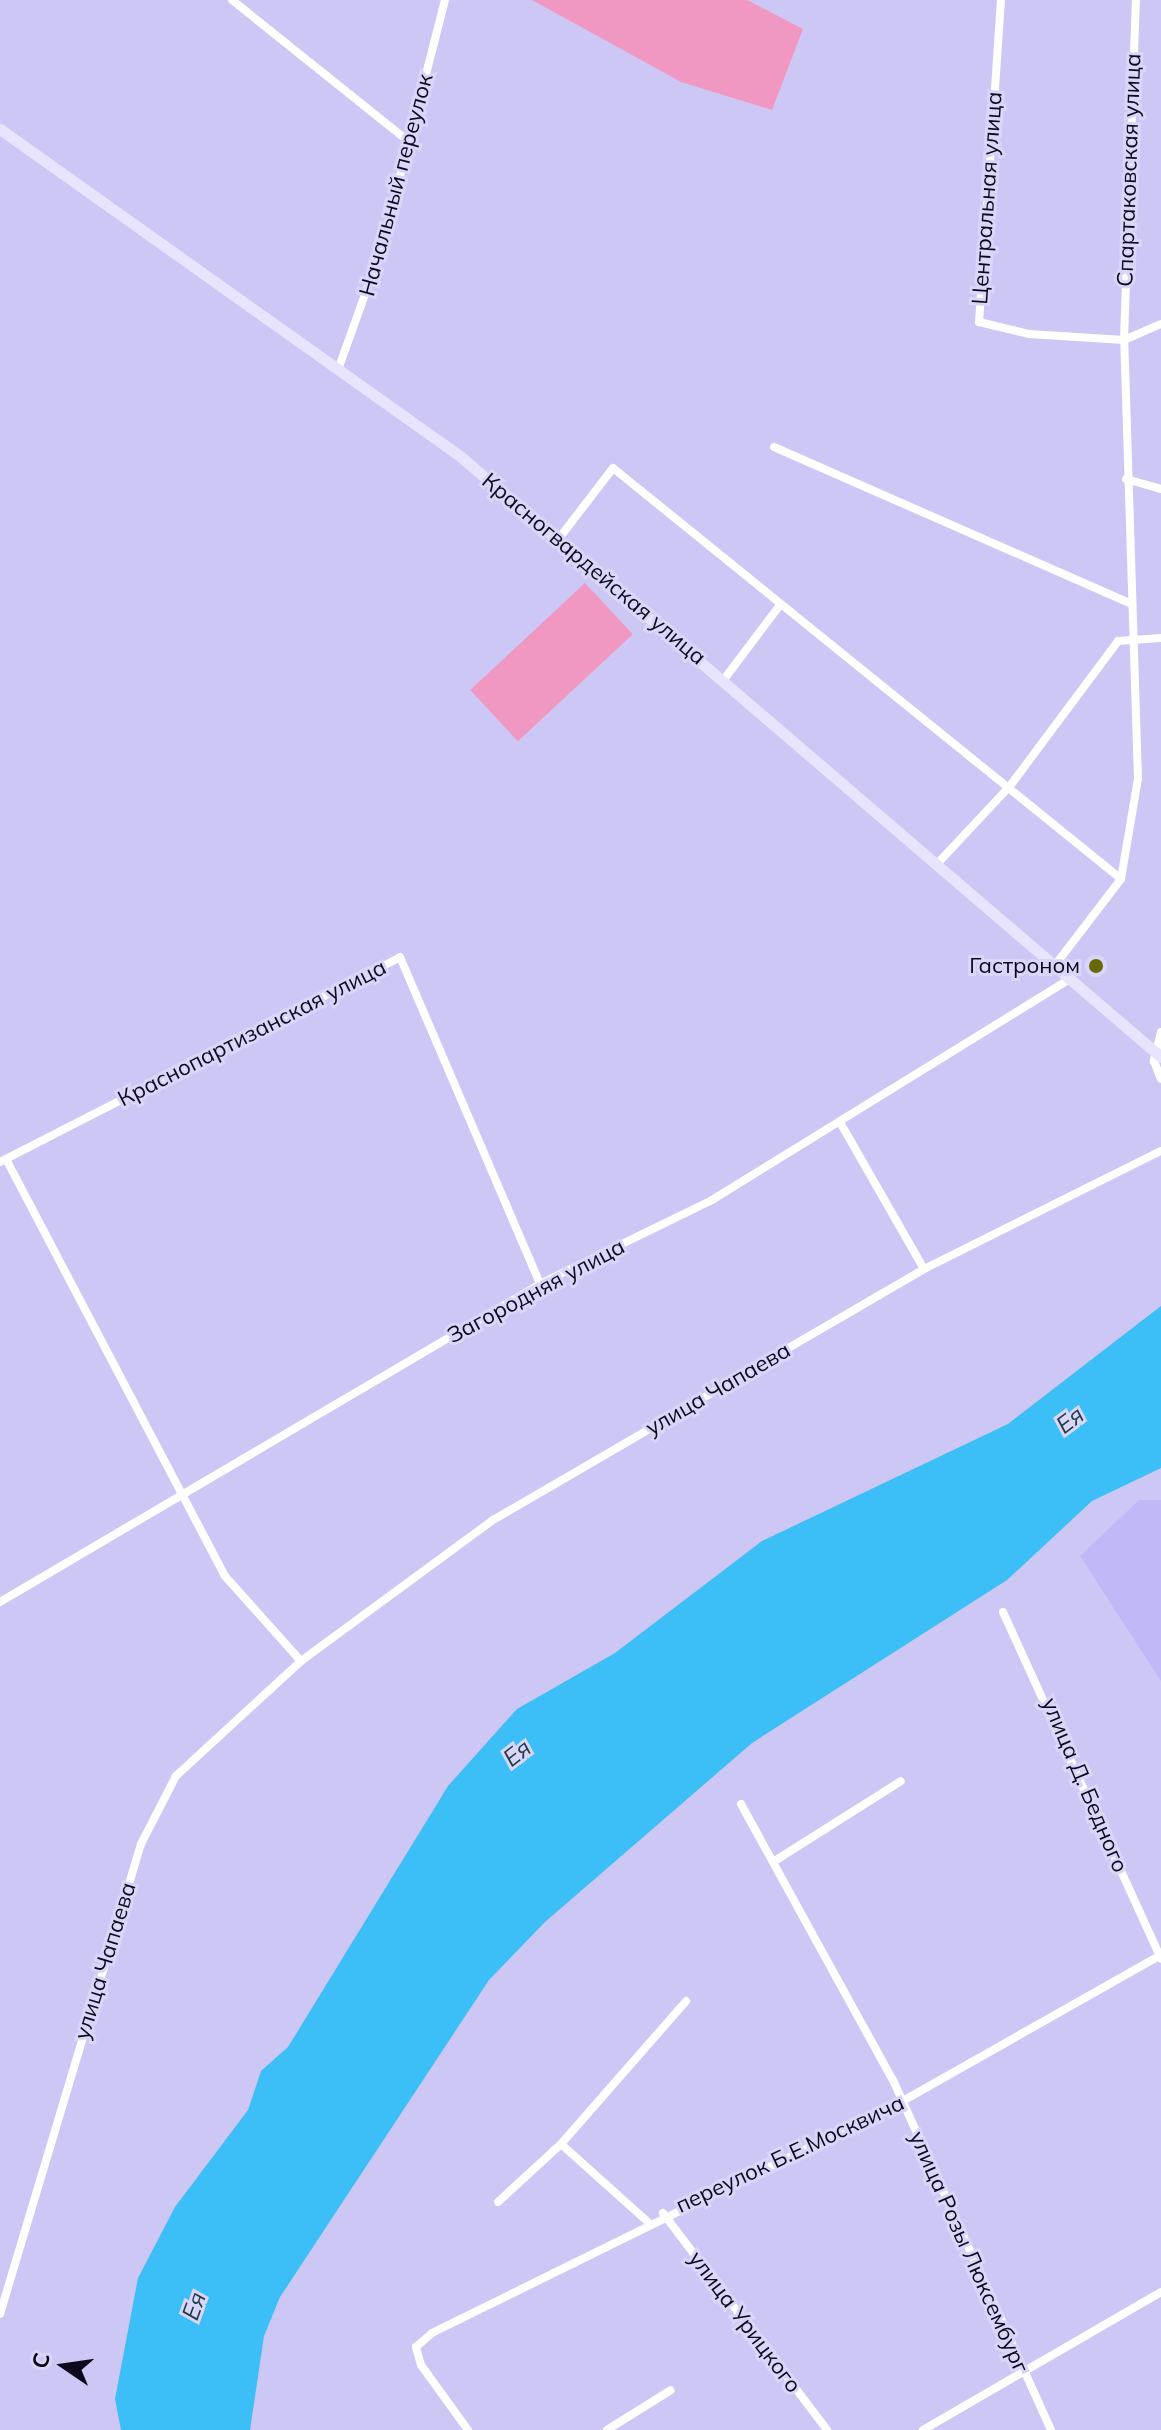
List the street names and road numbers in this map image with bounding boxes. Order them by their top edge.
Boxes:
street label: Спартаковская улица [1112,53,1146,287]
street label: Начальный переулок [354,71,438,299]
street label: Центральная улица [966,91,1008,305]
street label: Красногвардейская улица [477,468,711,670]
street label: Краснопартизанская улица [114,954,390,1112]
street label: Загородняя улица [443,1233,629,1349]
street label: улица Чапаева [641,1337,795,1441]
street label: улица Д. Бедного [1036,1694,1134,1876]
street label: улица Чапаева [69,1879,141,2043]
street label: переулок Б.Е.Москвича [672,2089,908,2219]
street label: улица Розы Люксембург [904,2127,1034,2377]
street label: улица Урицкого [683,2246,807,2398]

